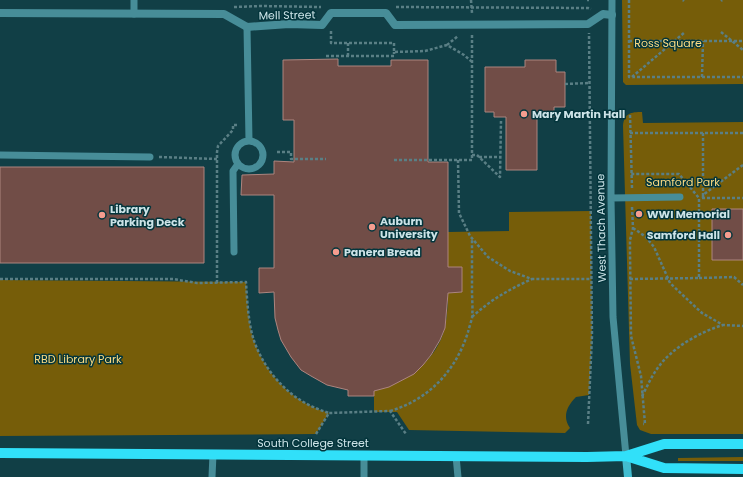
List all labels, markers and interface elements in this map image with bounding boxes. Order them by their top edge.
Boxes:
street label: Mell Street [258,7,316,23]
park label: Ross Square [634,35,702,51]
place label: Mary Martin Hall [532,106,625,122]
marker: Mary Martin Hall [519,109,529,119]
street label: West Thach Avenue [592,173,610,282]
park label: Samford Park [646,174,720,190]
place label: Library Parking Deck [110,201,185,230]
place label: WWI Memorial [647,206,730,222]
marker: WWI Memorial [634,209,644,219]
marker: Library Parking Deck [97,210,107,220]
place label: Auburn University [380,213,438,242]
marker: Auburn University [367,222,377,232]
place label: Samford Hall [647,227,720,243]
marker: Samford Hall [723,230,733,240]
place label: Panera Bread [344,244,421,260]
marker: Panera Bread [331,247,341,257]
park label: RBD Library Park [34,351,122,367]
street label: South College Street [257,435,369,451]

